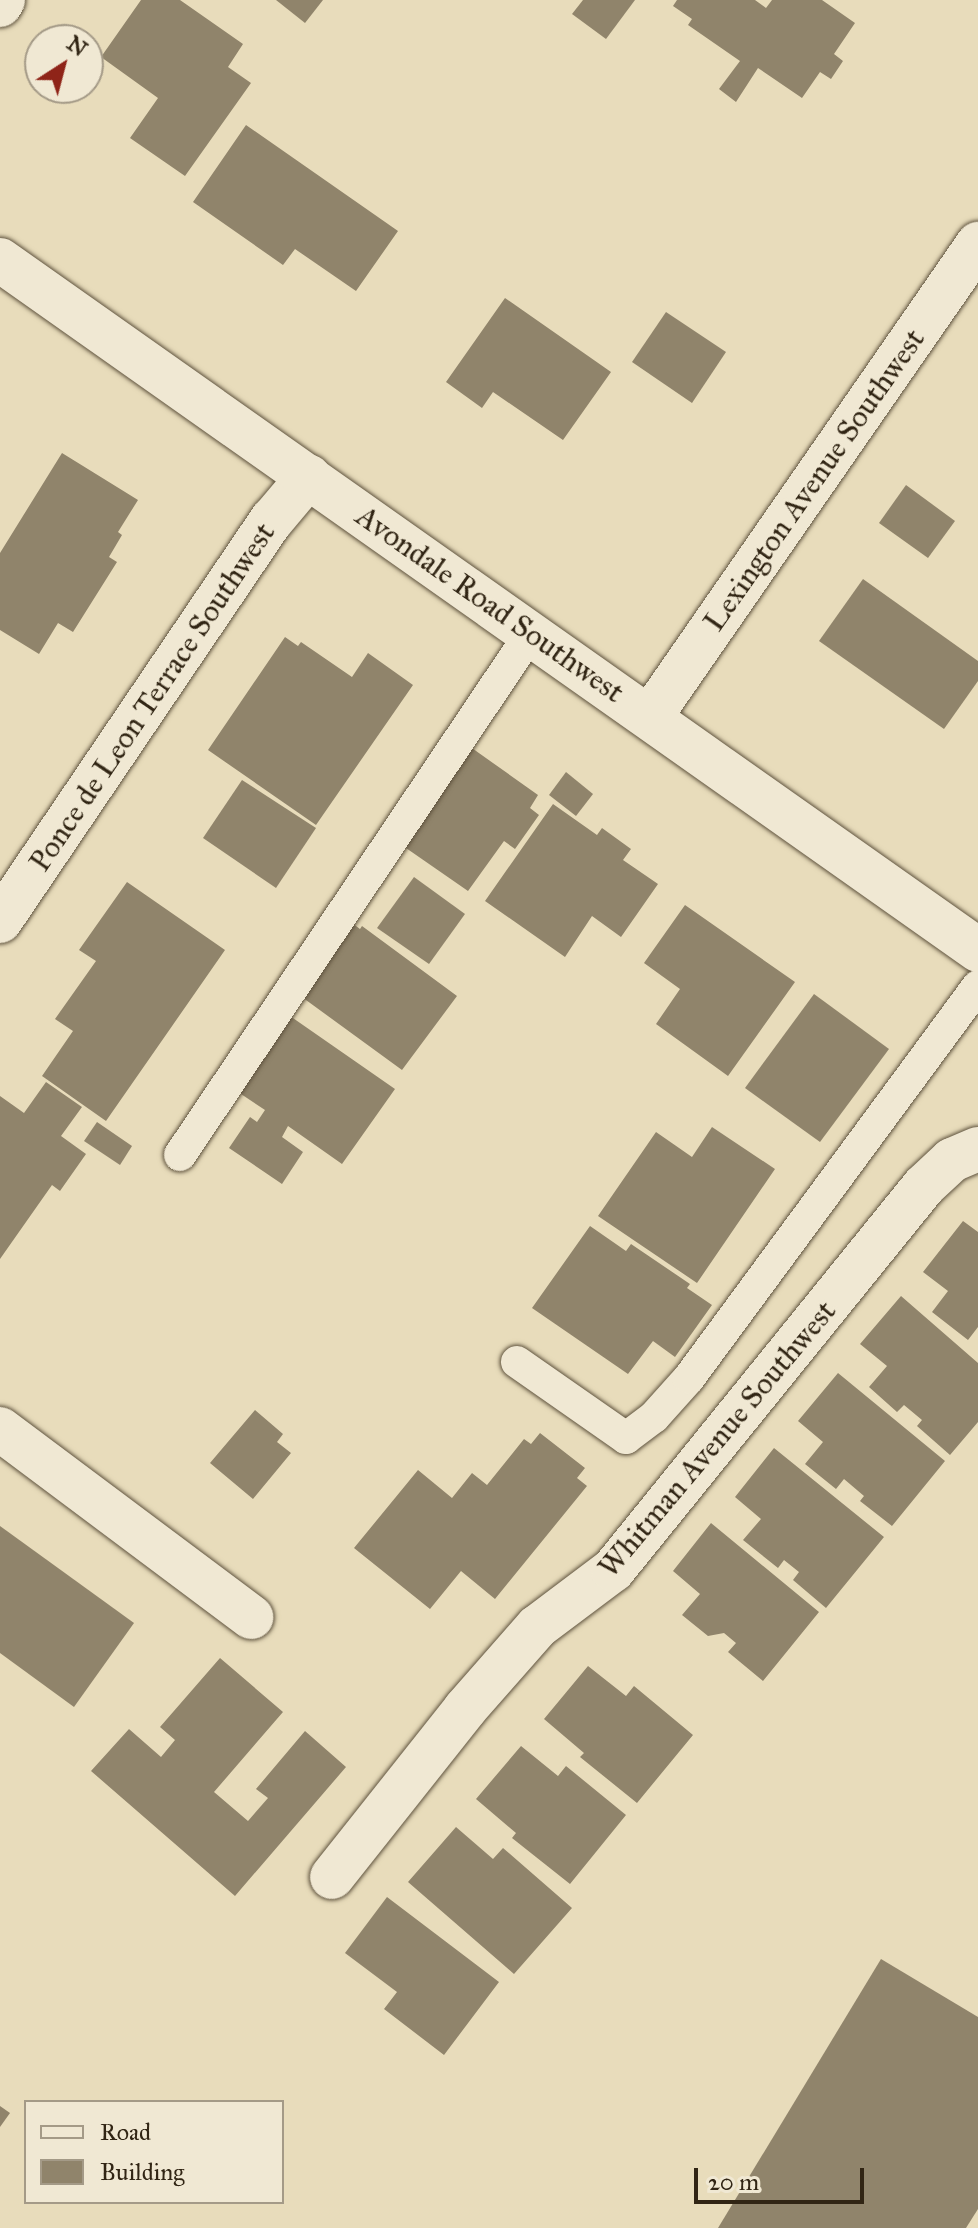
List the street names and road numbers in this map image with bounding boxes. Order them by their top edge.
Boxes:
street label: Lexington Avenue Southwest [696,322,932,638]
street label: Avondale Road Southwest [349,498,631,710]
street label: Ponce de Leon Terrace Southwest [22,516,282,878]
street label: Whitman Avenue Southwest [591,1293,843,1585]

